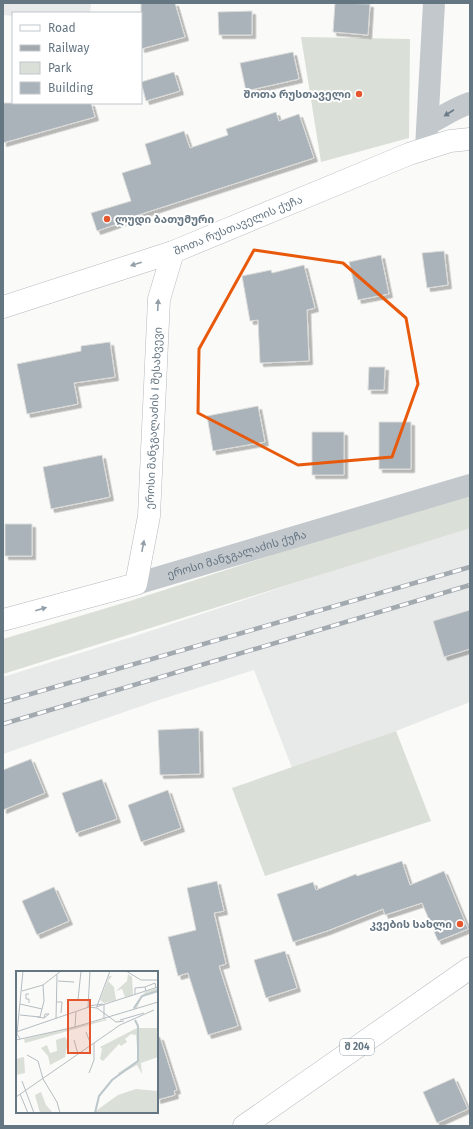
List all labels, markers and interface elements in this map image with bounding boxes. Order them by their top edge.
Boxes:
legend [12,12,142,104]
text: Road [48,21,76,35]
text: Railway [48,41,89,55]
text: Park [48,61,72,75]
text: Building [48,81,94,95]
place label: შოთა რუსთაველი [244,88,351,101]
marker: შოთა რუსთაველი [354,89,364,99]
one-way arrow [444,109,454,117]
street label: შოთა რუსთაველის ქუჩა [172,193,304,258]
place label: ლუდი ბათუმური [115,213,214,226]
marker: ლუდი ბათუმური [102,214,112,224]
one-way arrow [130,261,142,267]
one-way arrow [155,299,162,311]
street label: ეროსი მანჯგალაძის I შესახვევი [143,327,164,510]
street label: ეროსი მანჯგალაძის ქუჩა [166,527,308,581]
one-way arrow [141,540,147,552]
one-way arrow [35,606,47,612]
place label: კვების სახლი [370,918,452,931]
marker: კვების სახლი [455,919,465,929]
inset map [16,971,158,1113]
road number: შ 204 [340,1039,374,1055]

